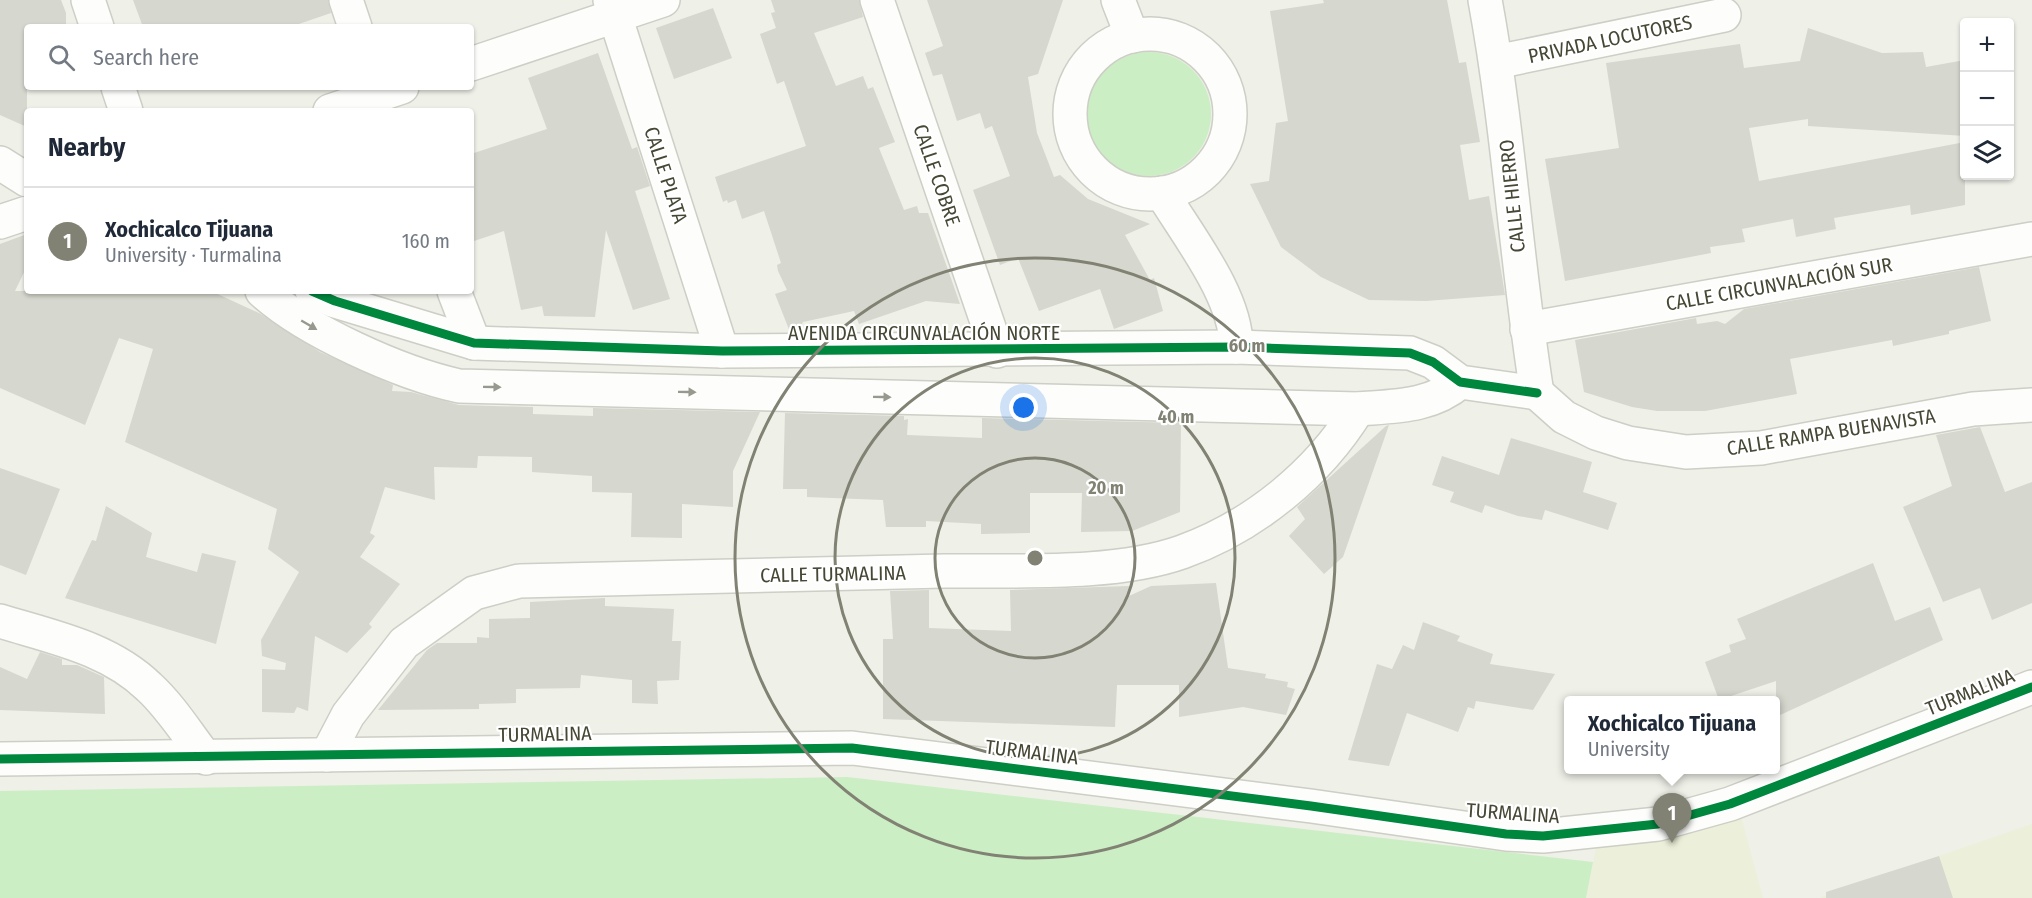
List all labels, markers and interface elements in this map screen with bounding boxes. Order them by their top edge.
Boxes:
street label: PRIVADA LOCUTORES [1526,10,1694,68]
map controls [1960,18,2014,180]
button: + [1960,18,2014,72]
search box [24,24,474,90]
icon: search [45,41,78,74]
text: Search here [93,44,199,71]
button: − [1960,72,2014,126]
street label: CALLE COBRE [908,121,966,229]
street label: CALLE PLATA [639,124,693,227]
button: layers [1960,126,2014,180]
text: Nearby [48,132,125,163]
street label: CALLE HIERRO [1494,138,1530,254]
text: Xochicalco Tijuana [105,216,273,243]
text: 1 [63,229,72,253]
text: 160 m [402,229,450,253]
text: University · Turmalina [105,243,282,267]
street label: CALLE CIRCUNVALACIÓN SUR [1664,252,1894,316]
one-way arrow [301,320,318,330]
street label: AVENIDA CIRCUNVALACIÓN NORTE [788,321,1060,345]
text: 60 m [1229,335,1265,357]
one-way arrow [483,382,502,392]
one-way arrow [677,387,696,397]
one-way arrow [872,392,891,402]
your location [1009,393,1038,422]
street label: CALLE RAMPA BUENAVISTA [1725,404,1937,460]
text: 40 m [1158,406,1194,428]
text: 20 m [1087,477,1124,499]
centre of rings [1025,548,1045,568]
street label: CALLE TURMALINA [760,561,907,587]
street label: TURMALINA [1922,663,2018,721]
popup [1564,696,1780,774]
text: Xochicalco Tijuana [1588,710,1756,737]
street label: TURMALINA [498,721,592,747]
street label: TURMALINA [984,734,1080,770]
text: University [1588,737,1670,761]
pin: 1 [1652,794,1692,843]
street label: TURMALINA [1466,798,1561,828]

